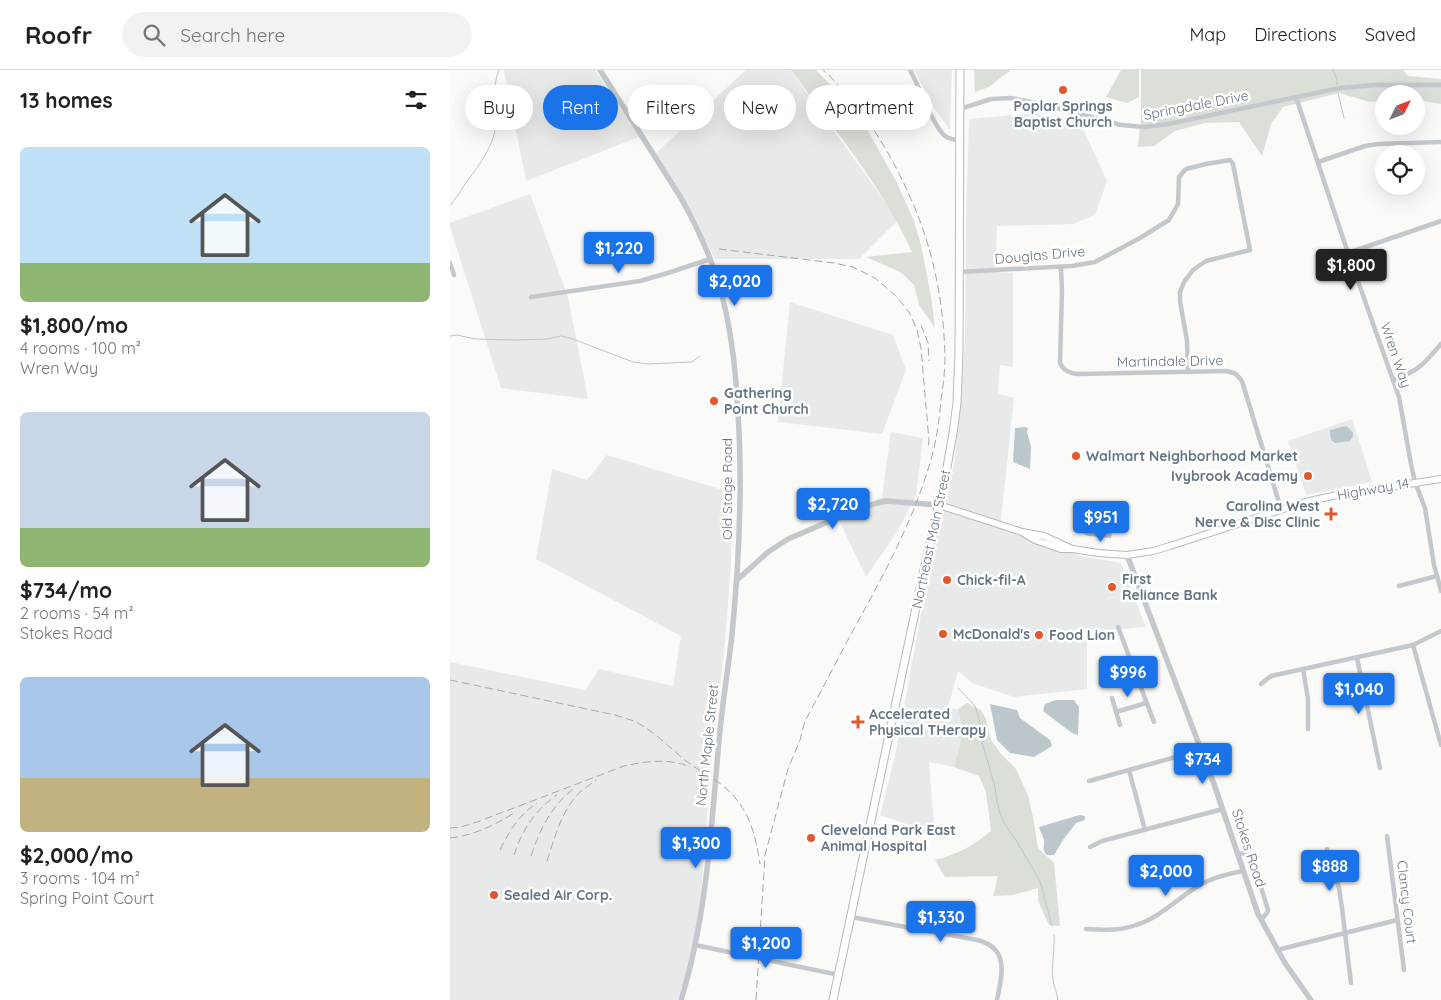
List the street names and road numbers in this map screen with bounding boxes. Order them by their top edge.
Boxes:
street label: Springdale Drive [1142,86,1250,124]
street label: Douglas Drive [994,242,1086,268]
street label: Wren Way [1376,320,1416,390]
street label: Martindale Drive [1116,351,1224,371]
street label: Old Stage Road [718,438,736,540]
street label: Northeast Main Street [907,468,955,610]
street label: Highway 14 [1336,474,1410,504]
street label: North Maple Street [692,683,722,807]
street label: Stokes Road [1228,807,1270,889]
street label: Clancy Court [1393,859,1421,945]

